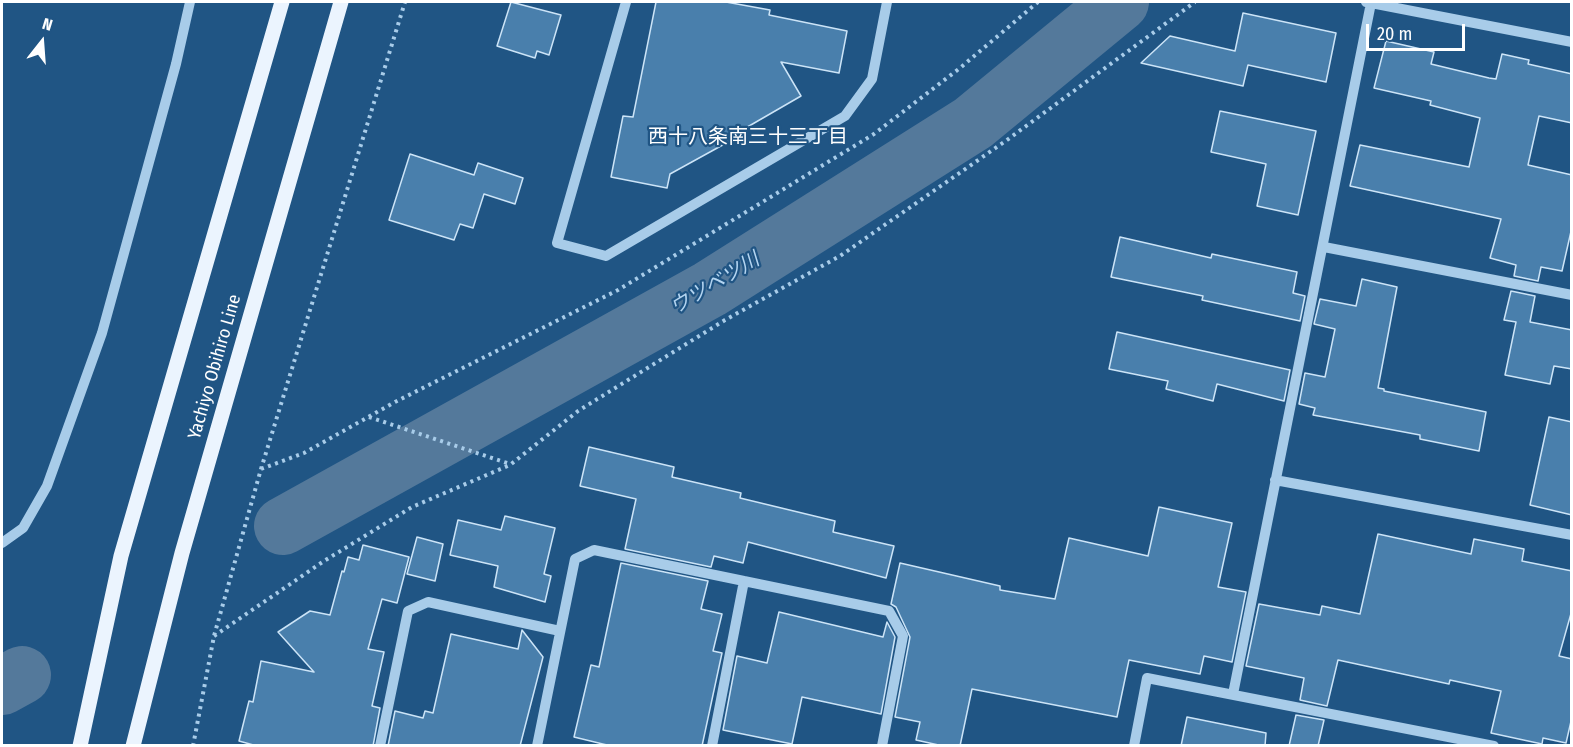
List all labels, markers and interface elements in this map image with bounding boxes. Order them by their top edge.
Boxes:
north arrow [12,12,72,72]
scale bar [1369,12,1468,50]
text: N [40,14,55,35]
text: 20 m [1377,23,1412,45]
district label: 西十八条南三十三丁目 [648,125,848,149]
water label: ウツベツ川 [666,248,764,320]
street label: Yachiyo Obihiro Line [184,292,246,442]

